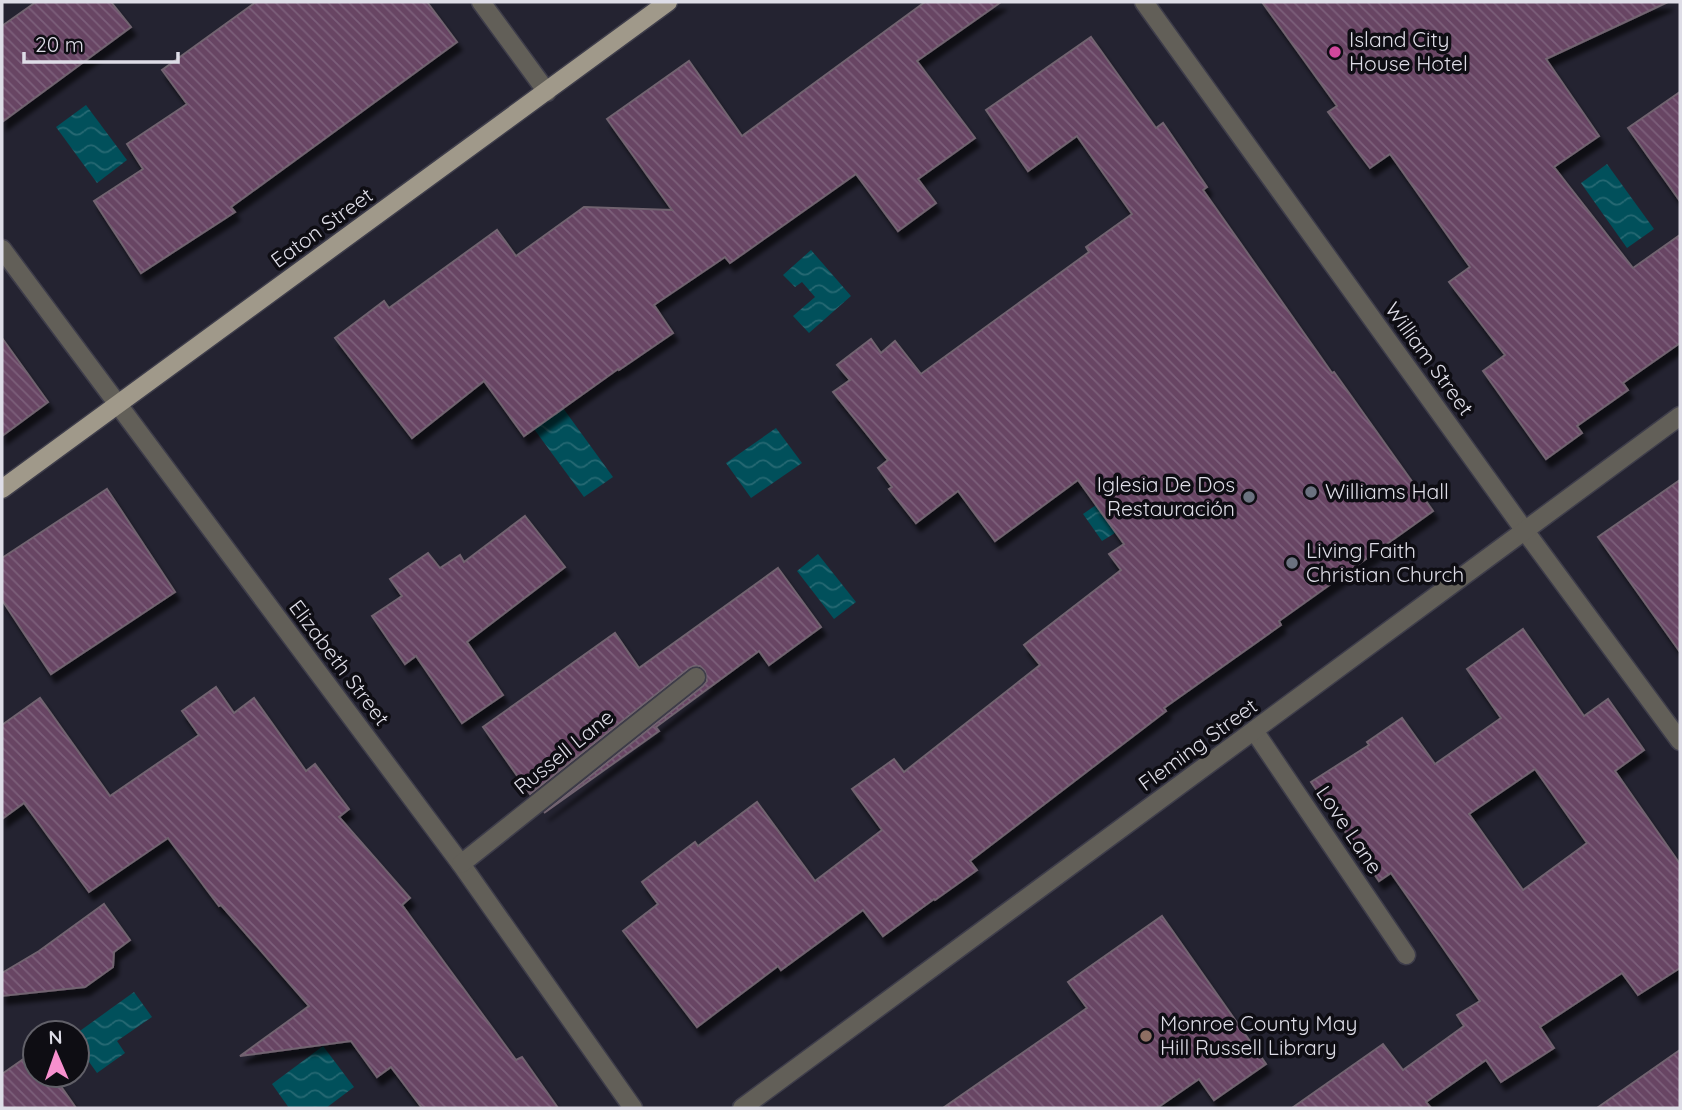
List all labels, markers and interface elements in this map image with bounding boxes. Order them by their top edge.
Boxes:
scale bar [24,21,178,65]
place label: Island City House Hotel [1349,26,1468,76]
text: 20 m [35,31,84,57]
marker: Island City House Hotel [1327,44,1343,60]
street label: Eaton Street [265,182,377,273]
street label: William Street [1380,297,1480,420]
place label: Iglesia De Dos Restauración [1097,471,1235,521]
place label: Williams Hall [1325,478,1449,504]
marker: Williams Hall [1303,484,1319,500]
marker: Iglesia De Dos Restauración [1241,489,1257,505]
place label: Living Faith Christian Church [1306,537,1464,587]
marker: Living Faith Christian Church [1284,555,1300,571]
street label: Elizabeth Street [284,594,396,730]
street label: Fleming Street [1133,692,1262,796]
street label: Russell Lane [508,703,618,799]
street label: Love Lane [1311,781,1389,878]
place label: Monroe County May Hill Russell Library [1160,1010,1357,1060]
north arrow [21,1019,91,1089]
text: N [48,1025,63,1049]
marker: Monroe County May Hill Russell Library [1138,1028,1154,1044]

